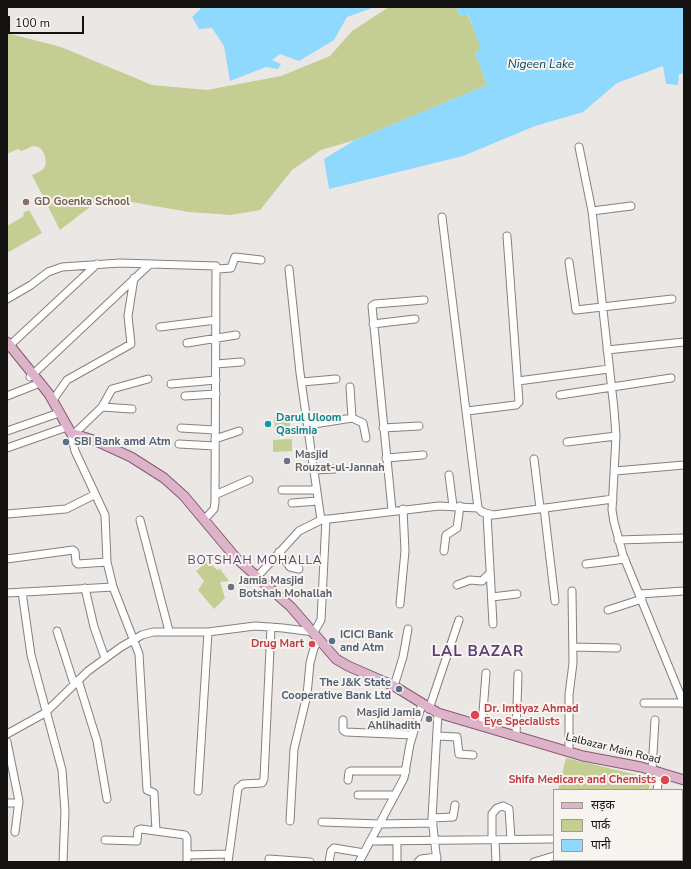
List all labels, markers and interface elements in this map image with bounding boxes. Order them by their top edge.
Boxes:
scale bar [10,8,86,34]
text: 100 m [15,15,50,31]
water label: Nigeen Lake [508,58,574,72]
place label: GD Goenka School [34,195,130,209]
marker: GD Goenka School [21,197,31,207]
place label: Darul Uloom Qasimia [276,411,341,437]
marker: Darul Uloom Qasimia [263,419,273,429]
place label: SBI Bank amd Atm [74,435,171,449]
marker: SBI Bank amd Atm [61,437,71,447]
place label: Masjid Rouzat-ul-Jannah [295,448,385,474]
marker: Masjid Rouzat-ul-Jannah [282,456,292,466]
district label: BOTSHAH MOHALLA [187,554,323,568]
place label: Jamia Masjid Botshah Mohallah [239,574,332,600]
marker: Jamia Masjid Botshah Mohallah [226,582,236,592]
place label: ICICI Bank and Atm [340,628,393,654]
marker: ICICI Bank and Atm [327,636,337,646]
place label: Drug Mart [251,637,304,651]
marker: Drug Mart [307,639,317,649]
district label: LAL BAZAR [432,643,524,661]
place label: The J&K State Cooperative Bank Ltd [281,676,391,702]
marker: The J&K State Cooperative Bank Ltd [394,684,404,694]
place label: Dr. Imtiyaz Ahmad Eye Specialists [484,702,579,728]
place label: Masjid Jamia Ahlihadith [356,706,421,732]
marker: Dr. Imtiyaz Ahmad Eye Specialists [469,709,481,721]
marker: Masjid Jamia Ahlihadith [424,714,434,724]
street label: Lalbazar Main Road [564,731,662,767]
place label: Shifa Medicare and Chemists [508,773,656,787]
marker: Shifa Medicare and Chemists [659,774,671,786]
legend [553,789,683,861]
text: सड़क [591,797,615,813]
text: पार्क [591,817,610,833]
text: पानी [591,837,611,853]

